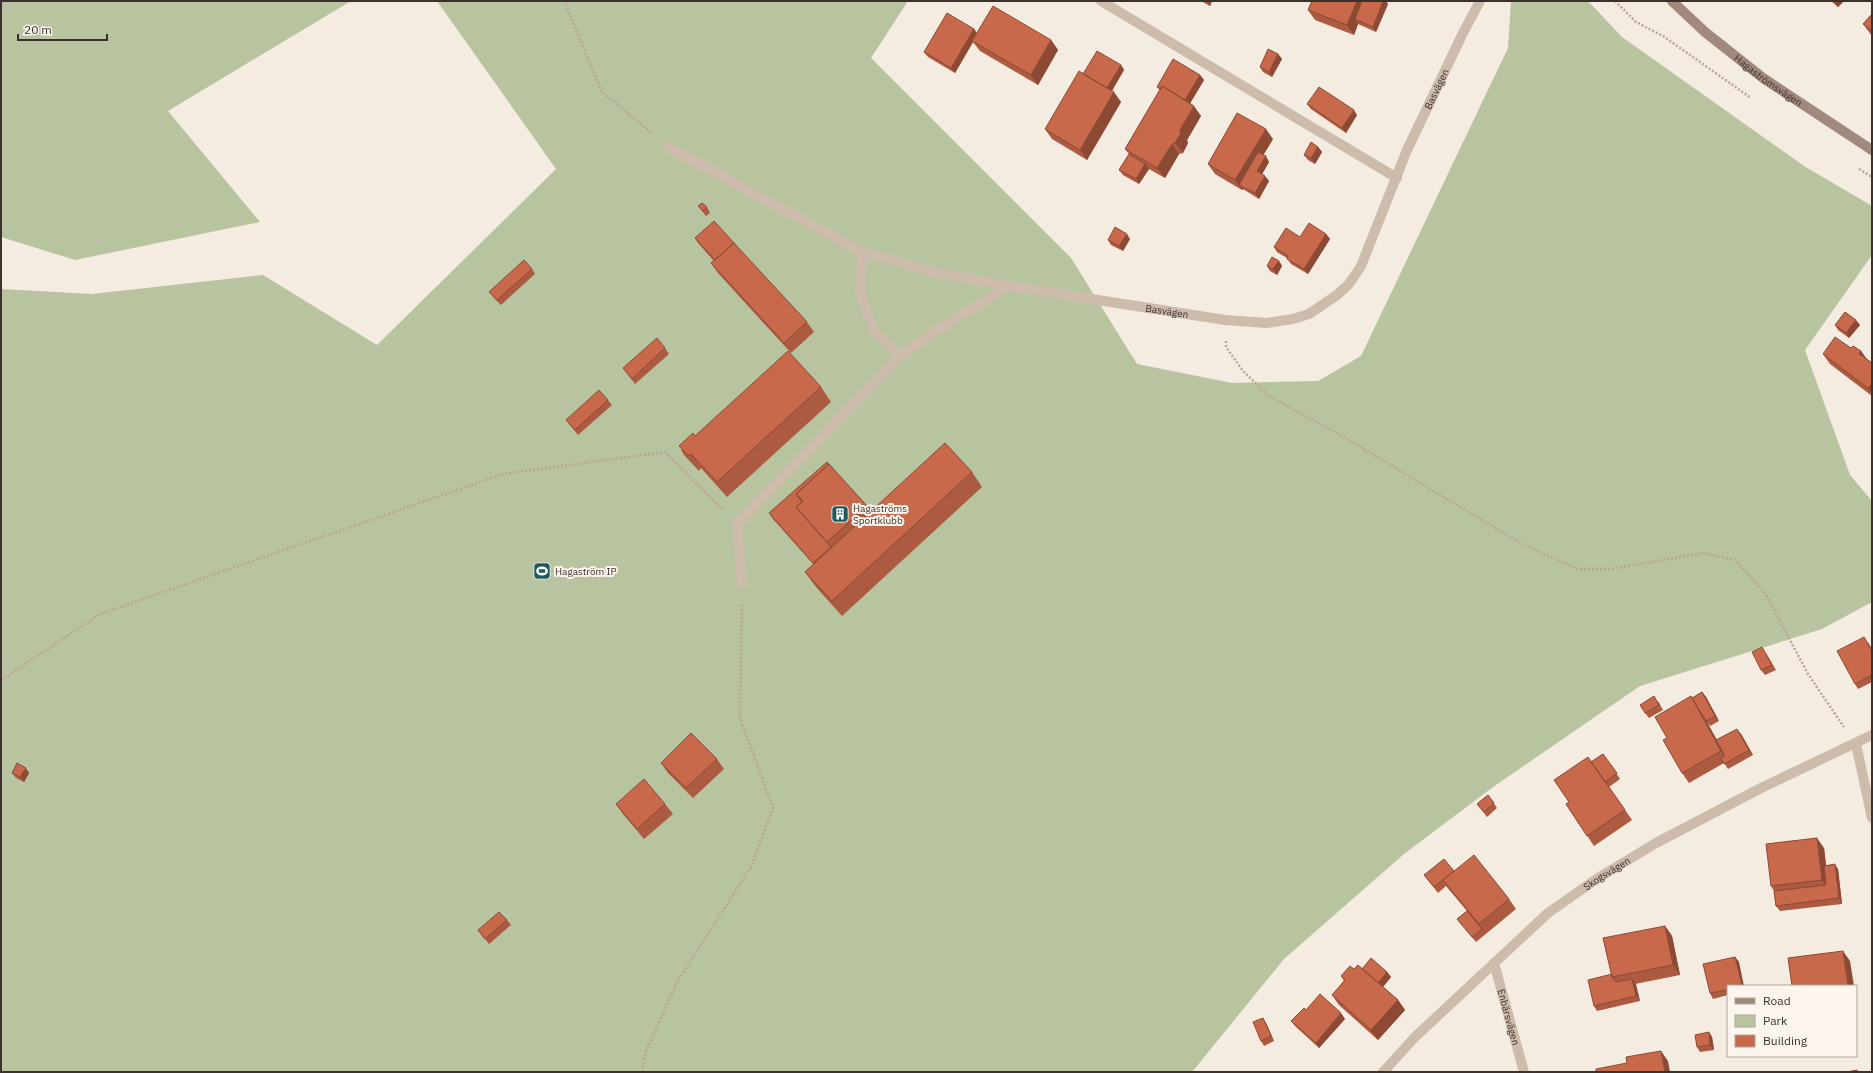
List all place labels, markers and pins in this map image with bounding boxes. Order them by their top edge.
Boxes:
place label: Hagaströms Sportklubb [853,502,907,527]
building icon: Hagaströms Sportklubb [830,504,850,524]
sports icon: Hagaström IP [532,561,552,581]
place label: Hagaström IP [555,565,617,578]

